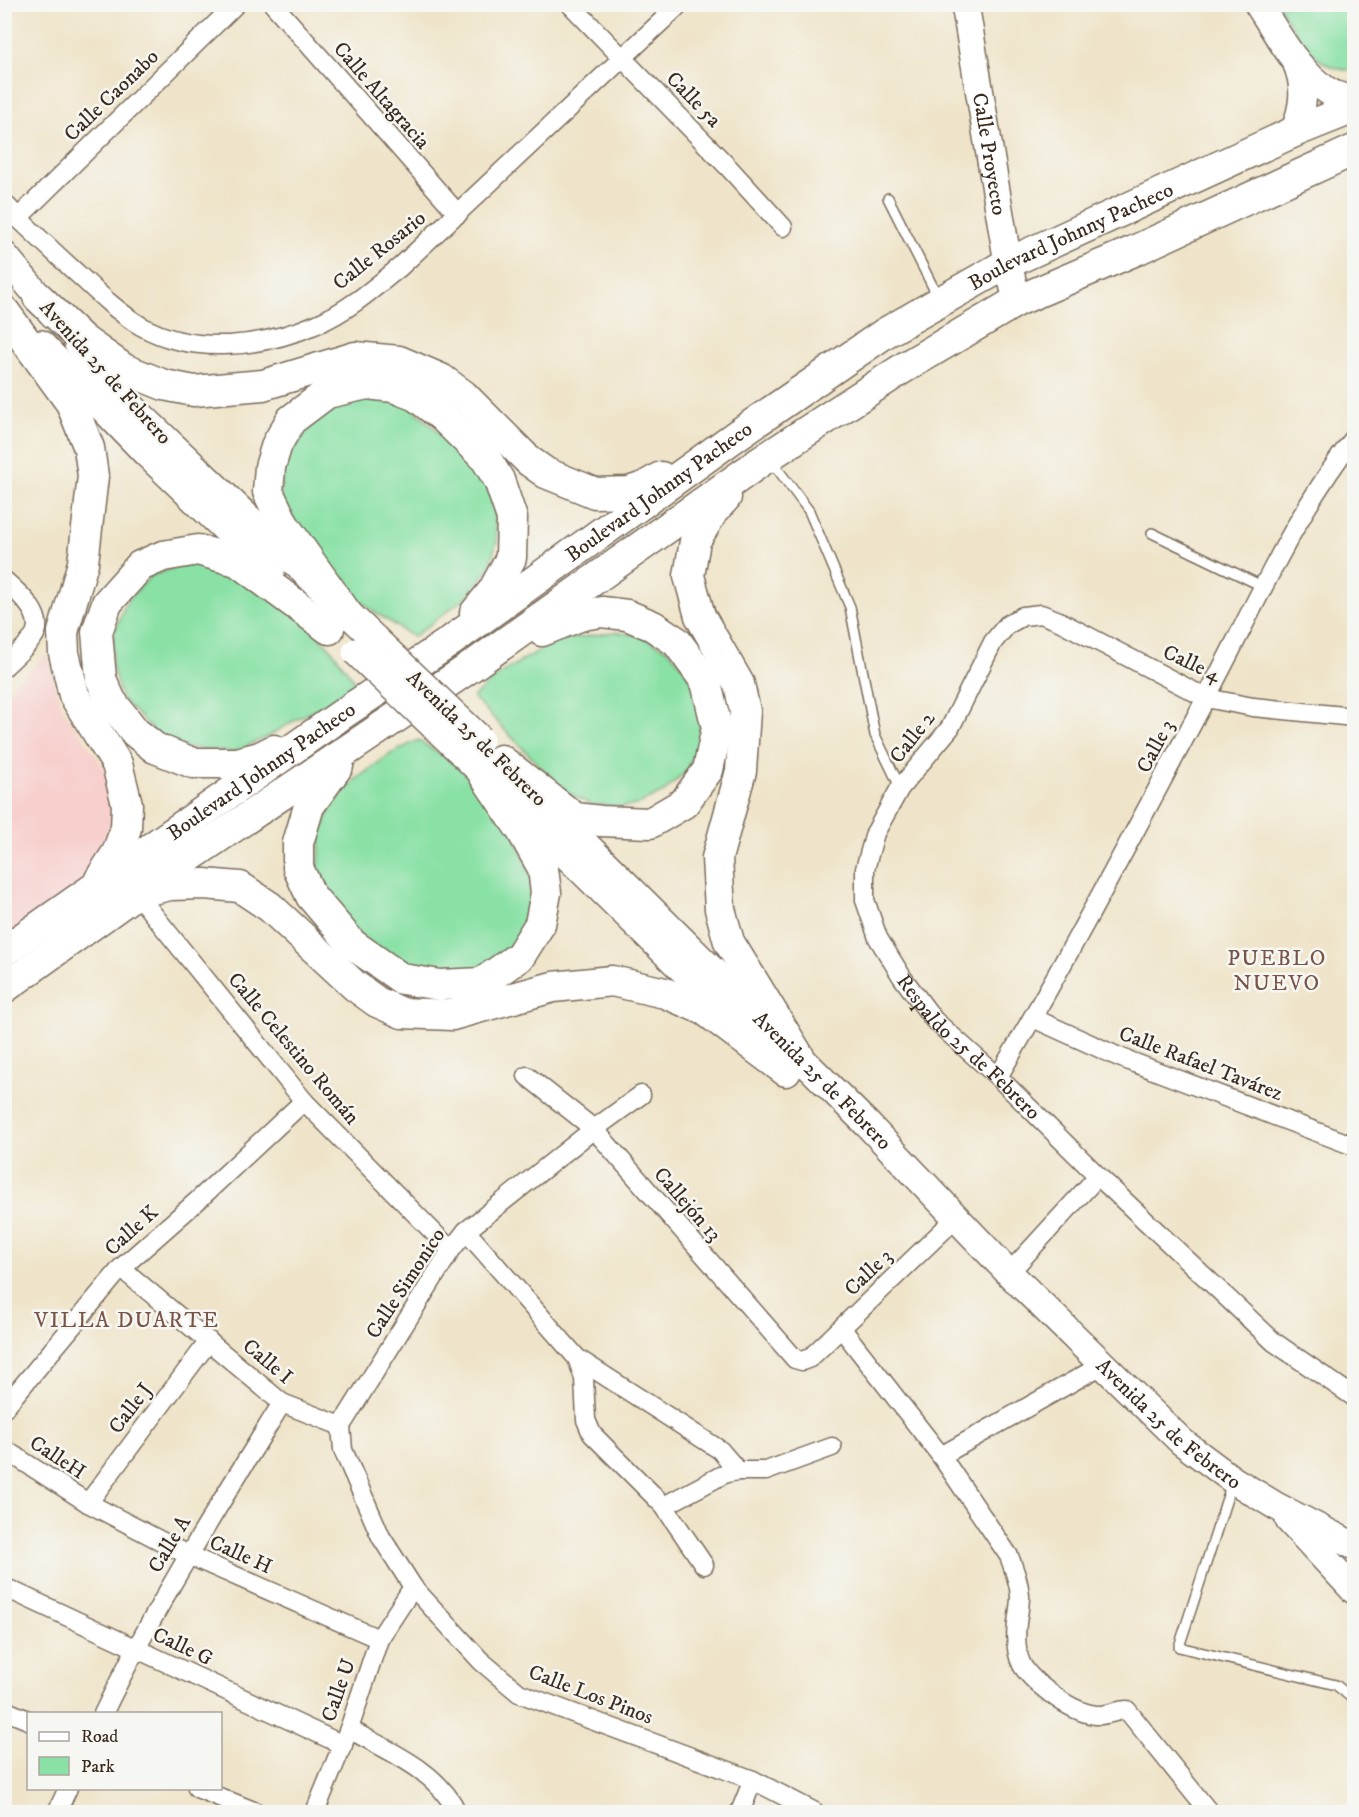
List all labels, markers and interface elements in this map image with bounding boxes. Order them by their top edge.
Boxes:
street label: Calle Altagracia [327,36,435,155]
street label: Calle Caonabo [59,44,164,147]
street label: Calle 5a [660,66,726,133]
street label: Calle Proyecto [966,91,1012,217]
street label: Boulevard Johnny Pacheco [964,177,1178,297]
street label: Calle Rosario [328,205,431,296]
street label: Avenida 25 de Febrero [34,295,177,450]
street label: Boulevard Johnny Pacheco [561,416,758,568]
street label: Calle 4 [1159,639,1225,689]
street label: Avenida 25 de Febrero [401,665,552,812]
street label: Boulevard Johnny Pacheco [163,697,361,847]
street label: Calle 2 [884,706,942,769]
street label: Calle 3 [1131,715,1181,778]
district label: PUEBLO NUEVO [1227,945,1327,997]
street label: Calle Celestino Román [222,967,365,1130]
street label: Respaldo 25 de Febrero [890,969,1046,1126]
street label: Avenida 25 de Febrero [747,1006,897,1156]
street label: Calle Rafael Tavárez [1115,1021,1286,1107]
street label: Callejón 13 [648,1162,727,1247]
street label: Calle K [99,1200,164,1262]
street label: Calle Simonico [360,1223,451,1344]
street label: Calle 3 [839,1244,898,1302]
district label: VILLA DUARTE [33,1307,220,1334]
street label: Calle I [237,1333,298,1390]
street label: Avenida 25 de Febrero [1090,1353,1245,1496]
street label: Calle J [103,1378,158,1439]
street label: CalleH [25,1430,90,1486]
street label: Calle A [143,1511,197,1578]
street label: Calle H [205,1530,276,1580]
street label: Calle G [148,1622,217,1672]
street label: Calle U [316,1655,362,1725]
street label: Calle Los Pinos [525,1659,657,1731]
legend [27,1712,222,1790]
text: Road [81,1726,118,1748]
text: Park [81,1756,115,1778]

